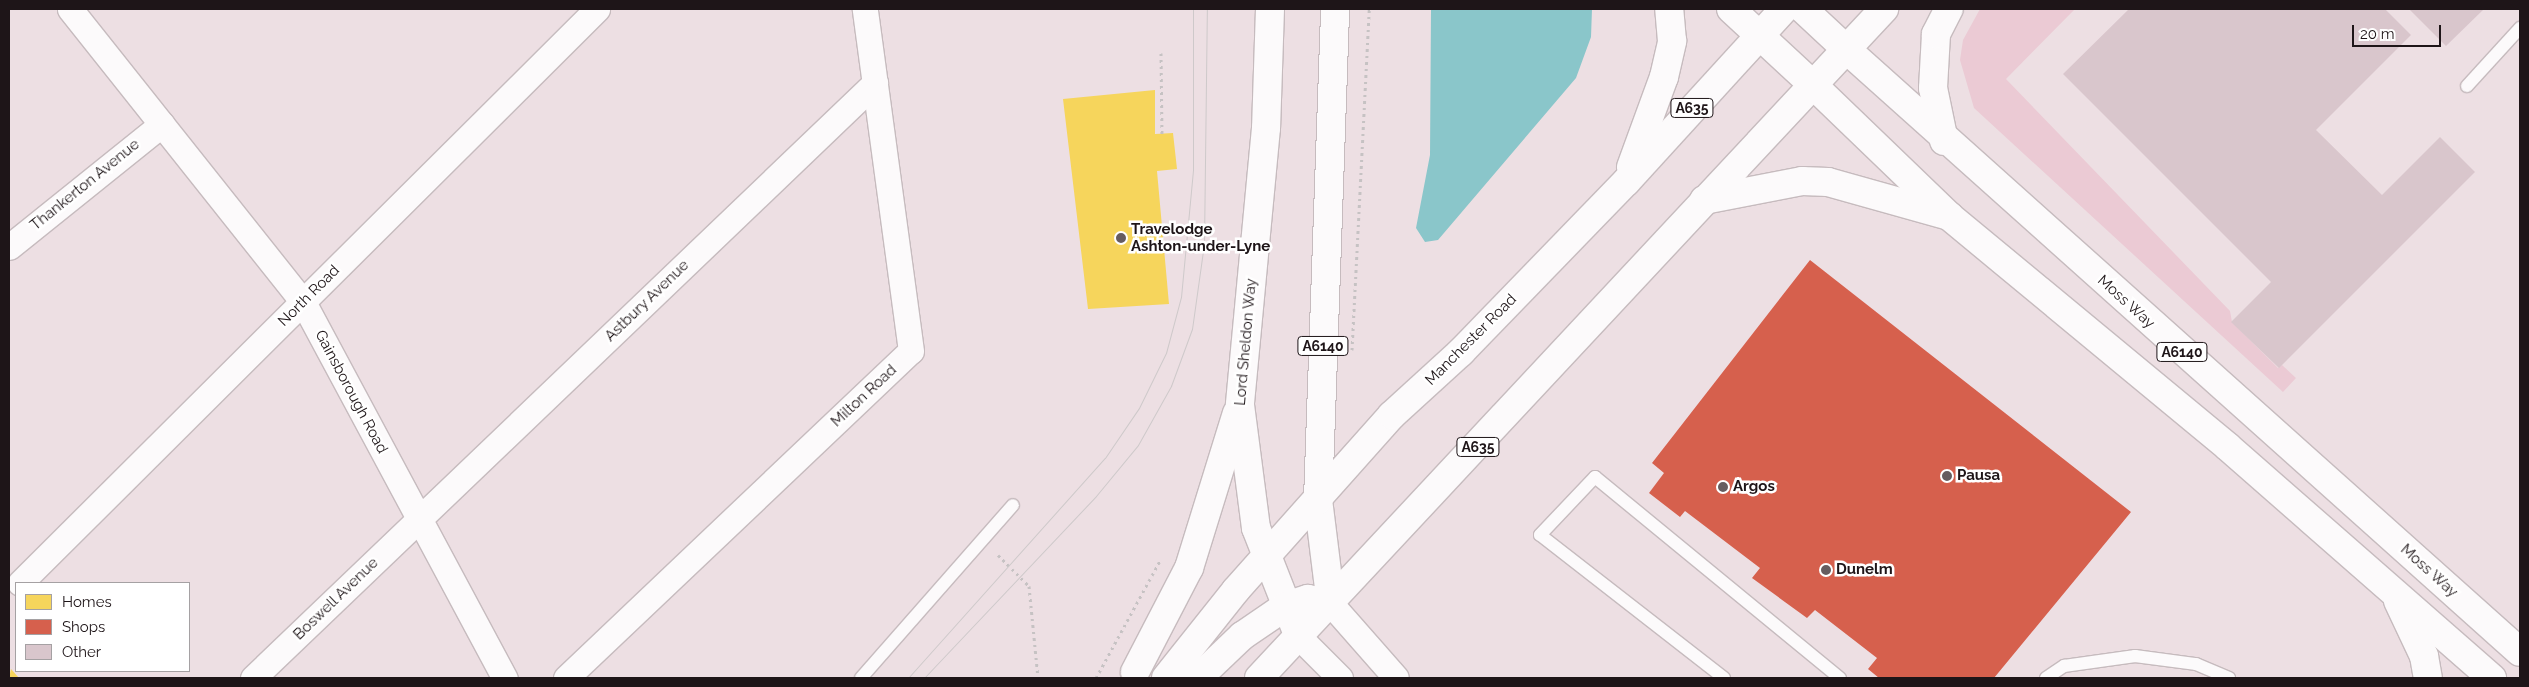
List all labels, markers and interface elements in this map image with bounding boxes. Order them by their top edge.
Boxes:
scale bar [2354,15,2443,47]
text: 20 m [2360,25,2395,43]
road number: A635 [1670,96,1714,120]
street label: Thankerton Avenue [27,135,143,235]
place label: Travelodge Ashton-under-Lyne [1131,220,1270,255]
marker: Travelodge Ashton-under-Lyne [1115,232,1127,244]
street label: Astbury Avenue [601,256,693,346]
street label: North Road [275,262,343,330]
street label: Moss Way [2094,271,2158,333]
street label: Lord Sheldon Way [1231,277,1261,407]
street label: Manchester Road [1422,291,1520,389]
street label: Gainsborough Road [311,327,391,457]
road number: A6140 [1297,334,1349,358]
road number: A6140 [2156,341,2208,364]
street label: Milton Road [828,361,900,431]
road number: A635 [1456,436,1500,458]
place label: Pausa [1957,467,2000,485]
marker: Pausa [1941,470,1953,482]
place label: Argos [1733,478,1775,496]
marker: Argos [1717,481,1729,493]
street label: Moss Way [2397,540,2461,602]
street label: Boswell Avenue [290,554,382,644]
place label: Dunelm [1836,561,1893,579]
marker: Dunelm [1820,564,1832,576]
legend [15,582,190,672]
text: Homes [62,593,112,611]
text: Shops [62,618,105,636]
text: Other [62,643,101,661]

